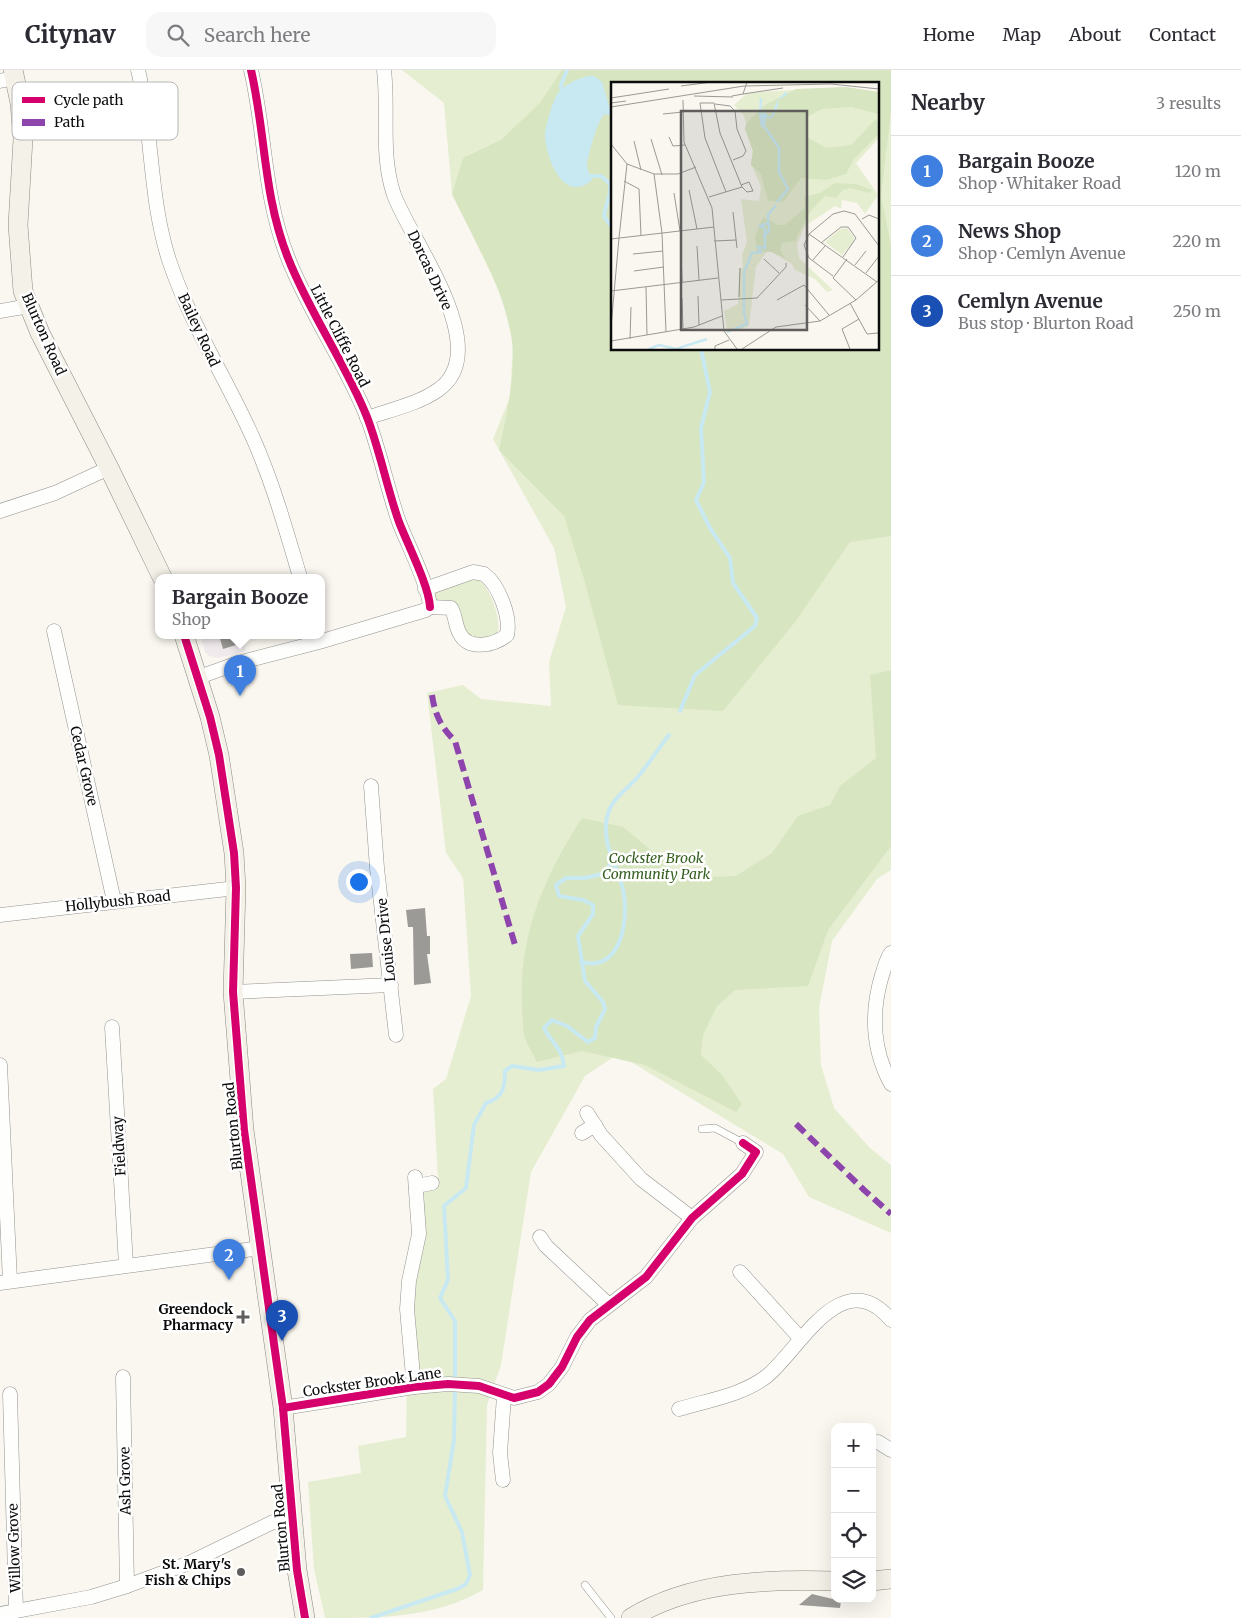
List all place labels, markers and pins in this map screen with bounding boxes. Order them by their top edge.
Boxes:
pin: 1 [224,655,256,696]
pin: 2 [213,1239,245,1280]
place label: Greendock Pharmacy [158,1300,234,1334]
pin: 3 [266,1300,298,1341]
marker: Greendock Pharmacy [237,1311,249,1323]
place label: St. Mary's Fish & Chips [145,1555,231,1589]
marker: St. Mary's Fish & Chips [235,1566,247,1578]

